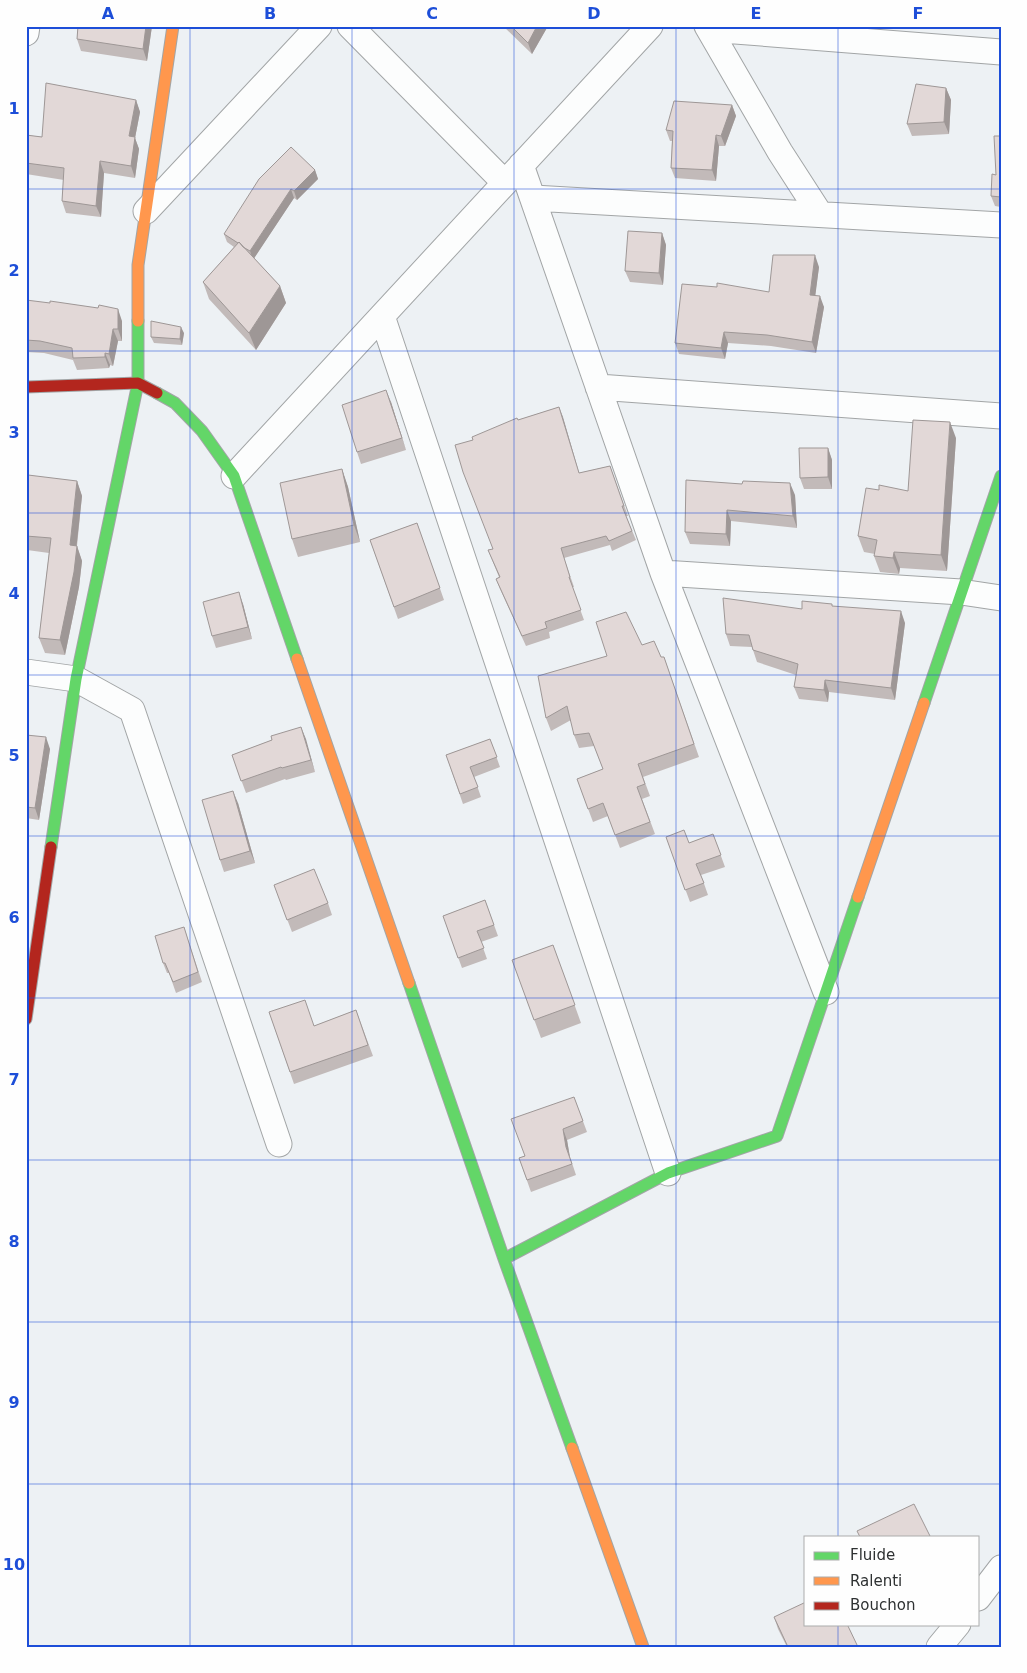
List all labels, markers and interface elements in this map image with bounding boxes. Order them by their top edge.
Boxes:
text: A [102,4,115,23]
text: B [264,4,276,23]
text: C [426,4,438,23]
text: D [587,4,601,23]
text: E [751,4,761,23]
text: F [913,4,923,23]
text: 1 [8,99,20,118]
text: 2 [8,261,20,280]
text: 3 [8,423,20,442]
text: 4 [8,584,20,603]
text: 5 [8,746,20,765]
text: 6 [8,908,20,927]
text: 7 [8,1070,20,1089]
text: 8 [8,1232,20,1251]
text: 9 [8,1393,20,1412]
legend [804,1536,980,1626]
text: Fluide [850,1546,895,1564]
text: 10 [3,1555,25,1574]
text: Ralenti [850,1572,902,1590]
text: Bouchon [850,1596,915,1614]

